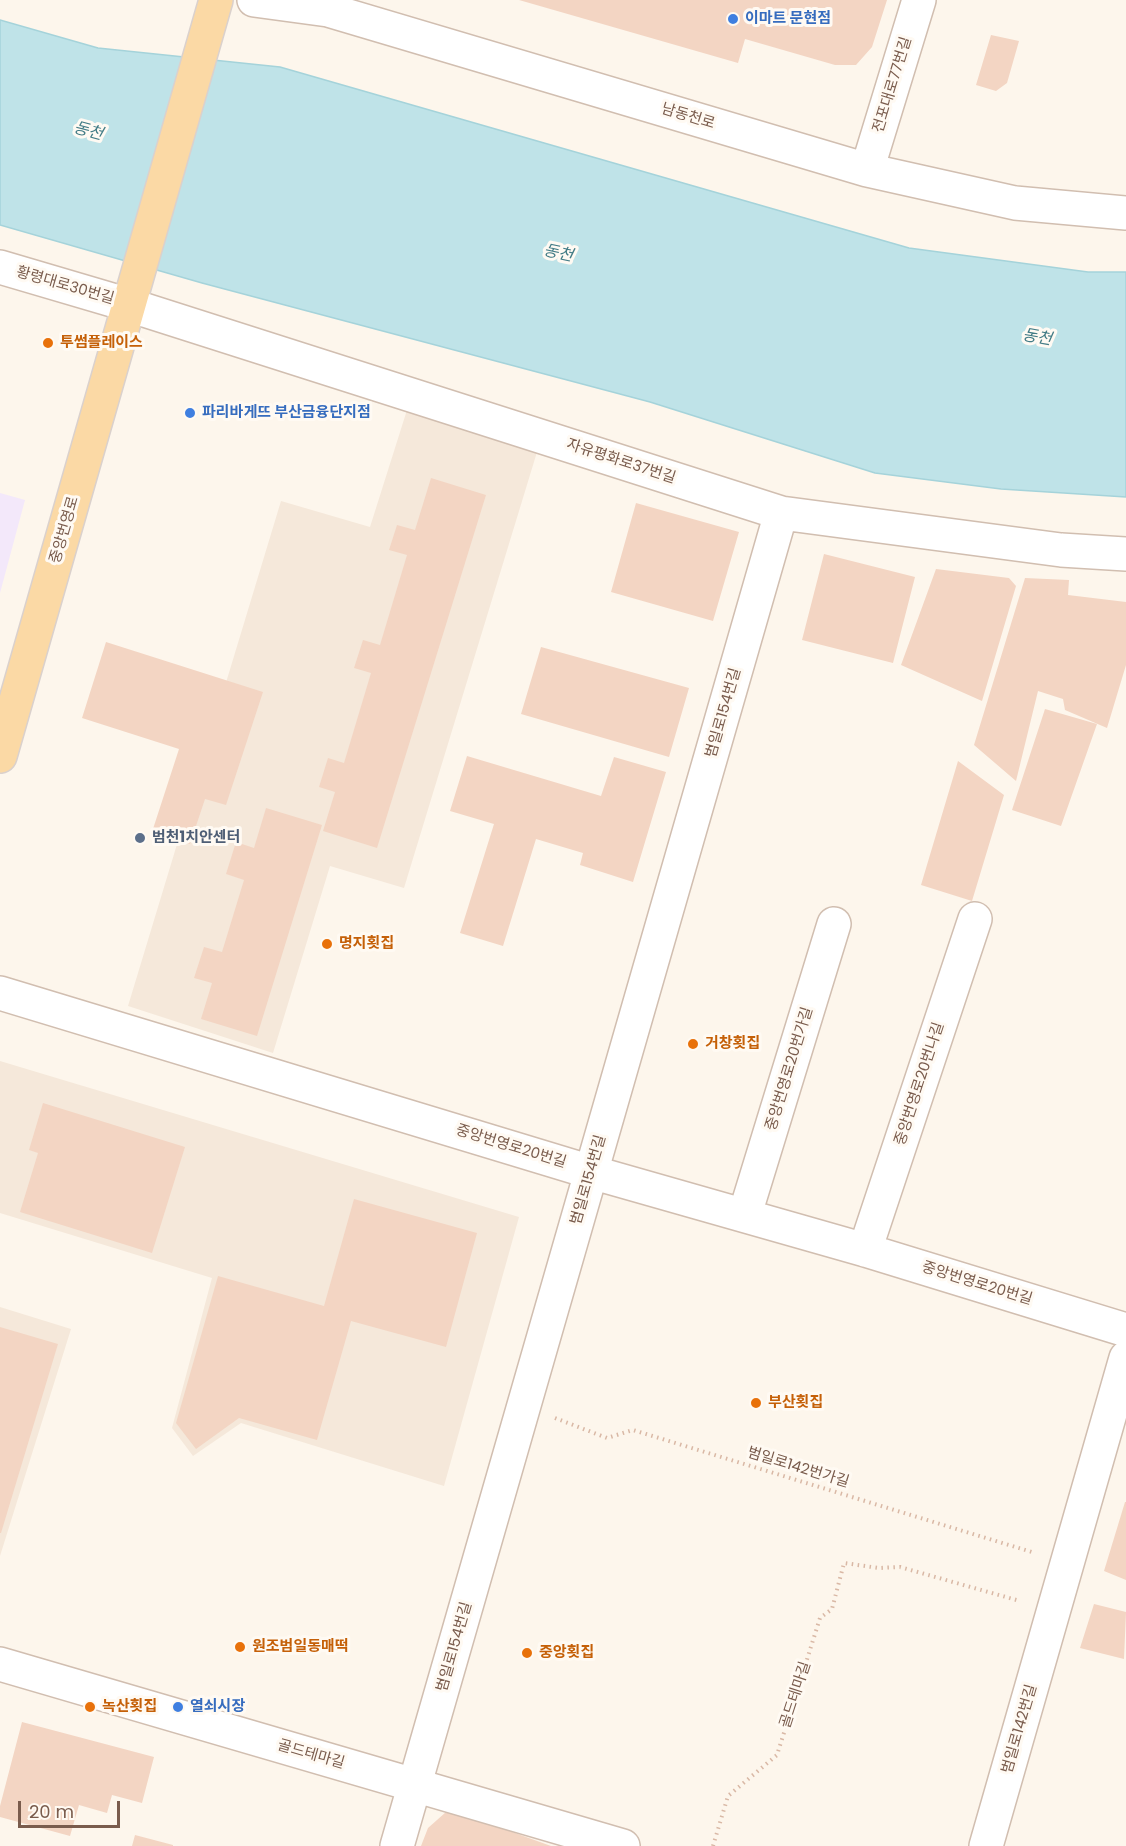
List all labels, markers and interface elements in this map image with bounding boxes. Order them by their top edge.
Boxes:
place label: 이마트 문현점 [745,10,831,28]
marker: 이마트 문현점 [726,12,740,26]
street label: 전포대로77번길 [870,35,916,135]
street label: 남동천로 [659,100,717,134]
water label: 동천 [71,119,105,145]
water label: 동천 [542,242,574,266]
street label: 황령대로30번길 [14,263,116,309]
water label: 동천 [1021,326,1053,350]
place label: 투썸플레이스 [60,334,143,352]
marker: 투썸플레이스 [41,336,55,350]
place label: 파리바게뜨 부산금융단지점 [202,404,371,422]
marker: 파리바게뜨 부산금융단지점 [183,406,197,420]
street label: 자유평화로37번길 [564,436,678,488]
street label: 중앙번영로 [47,494,83,566]
street label: 범일로154번길 [703,666,745,760]
place label: 범천1치안센터 [152,829,240,847]
marker: 범천1치안센터 [133,831,147,845]
place label: 명지횟집 [339,935,394,953]
marker: 명지횟집 [320,937,334,951]
street label: 중앙번영로20번가길 [763,1005,817,1133]
street label: 중앙번영로20번나길 [892,1020,948,1148]
place label: 거창횟집 [705,1035,760,1053]
marker: 거창횟집 [686,1037,700,1051]
street label: 중앙번영로20번길 [454,1122,568,1172]
street label: 범일로154번길 [568,1133,610,1227]
street label: 중앙번영로20번길 [920,1259,1034,1309]
place label: 부산횟집 [768,1394,823,1412]
marker: 부산횟집 [749,1396,763,1410]
street label: 범일로142번가길 [745,1444,851,1492]
street label: 범일로154번길 [434,1600,476,1694]
place label: 원조범일동매떡 [252,1638,349,1656]
marker: 원조범일동매떡 [233,1640,247,1654]
place label: 중앙횟집 [539,1644,594,1662]
marker: 중앙횟집 [520,1646,534,1660]
street label: 골드테마길 [777,1659,815,1731]
street label: 범일로142번길 [999,1682,1041,1776]
place label: 녹산횟집 [102,1698,157,1716]
place label: 열쇠시장 [190,1698,245,1716]
marker: 녹산횟집 [83,1700,97,1714]
marker: 열쇠시장 [171,1700,185,1714]
street label: 골드테마길 [275,1737,347,1773]
scale bar [21,1789,123,1827]
text: 20 m [29,1799,74,1824]

